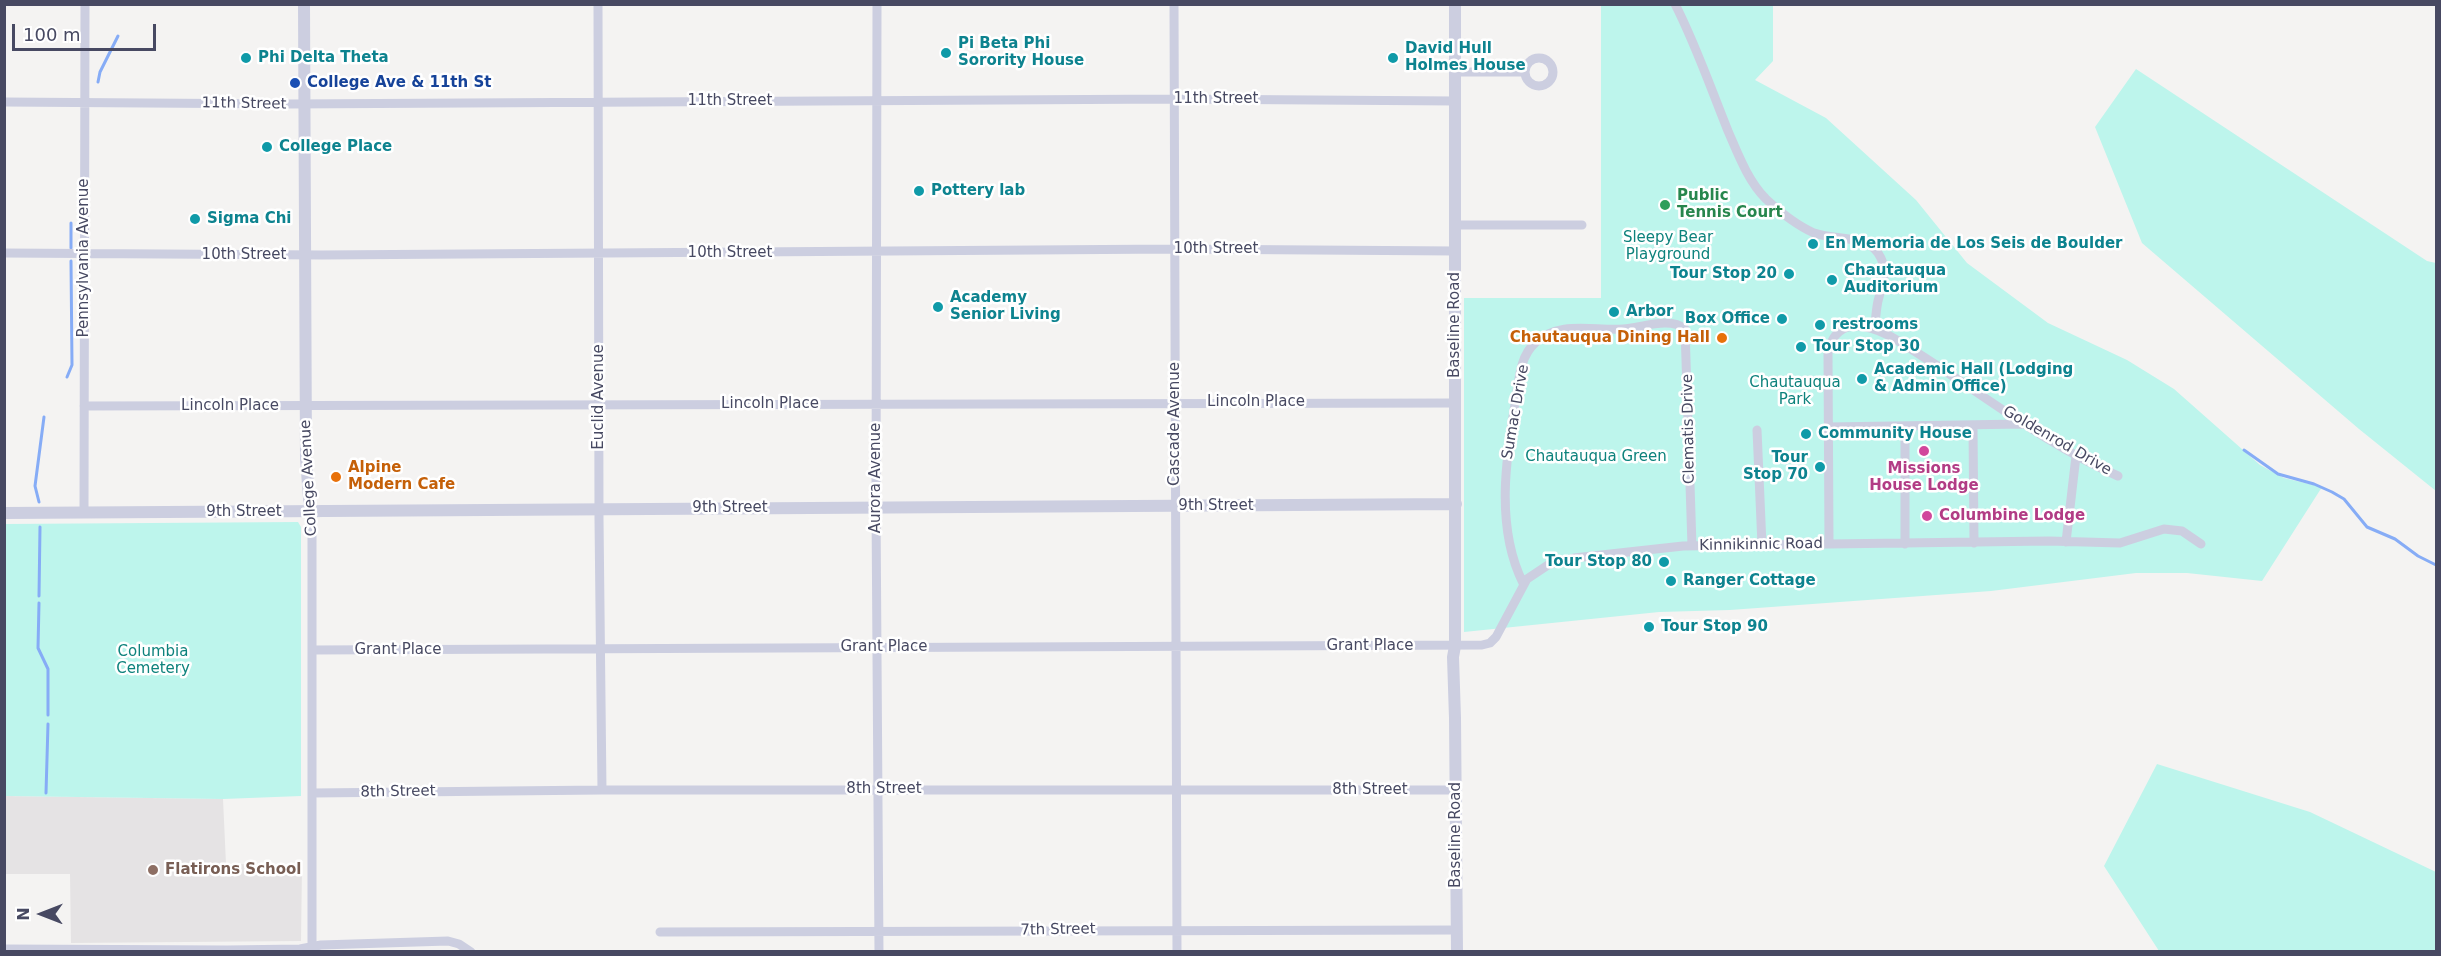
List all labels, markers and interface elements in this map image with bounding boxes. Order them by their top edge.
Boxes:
scale bar [15,12,159,50]
text: 100 m [23,24,81,45]
place label: Pi Beta Phi Sorority House [958,35,1084,70]
place label: David Hull Holmes House [1405,40,1526,75]
marker: Pi Beta Phi Sorority House [939,46,953,60]
place label: Phi Delta Theta [258,49,389,67]
marker: Phi Delta Theta [239,51,253,65]
marker: David Hull Holmes House [1386,51,1400,65]
place label: College Ave & 11th St [307,74,491,92]
marker: College Ave & 11th St [288,76,302,90]
street label: 11th Street [1174,90,1258,108]
street label: 11th Street [688,92,772,110]
street label: 11th Street [201,94,287,114]
place label: College Place [279,138,392,156]
marker: College Place [260,140,274,154]
street label: Pennsylvania Avenue [75,178,93,338]
place label: Pottery lab [931,182,1025,200]
marker: Pottery lab [912,184,926,198]
place label: Public Tennis Court [1677,187,1783,222]
marker: Public Tennis Court [1658,198,1672,212]
place label: Sigma Chi [207,210,291,228]
marker: Sigma Chi [188,212,202,226]
park label: Sleepy Bear Playground [1623,229,1713,264]
place label: En Memoria de Los Seis de Boulder [1825,235,2122,253]
marker: En Memoria de Los Seis de Boulder [1806,237,1820,251]
street label: 10th Street [1174,240,1258,258]
street label: 10th Street [688,244,772,262]
street label: 10th Street [202,246,286,264]
place label: Chautauqua Auditorium [1844,262,1946,297]
place label: Tour Stop 20 [1670,265,1777,283]
marker: Tour Stop 20 [1782,267,1796,281]
street label: Baseline Road [1446,272,1464,378]
marker: Chautauqua Auditorium [1825,273,1839,287]
place label: Academy Senior Living [950,289,1061,324]
marker: Academy Senior Living [931,300,945,314]
place label: Arbor [1626,303,1673,321]
marker: Arbor [1607,305,1621,319]
place label: Box Office [1685,310,1770,328]
marker: Box Office [1775,312,1789,326]
place label: restrooms [1832,316,1918,334]
marker: restrooms [1813,318,1827,332]
place label: Chautauqua Dining Hall [1510,329,1710,347]
marker: Chautauqua Dining Hall [1715,331,1729,345]
place label: Tour Stop 30 [1813,338,1920,356]
marker: Tour Stop 30 [1794,340,1808,354]
street label: Euclid Avenue [590,344,608,450]
place label: Academic Hall (Lodging & Admin Office) [1874,361,2073,396]
street label: Cascade Avenue [1166,362,1184,486]
street label: Sumac Drive [1499,363,1533,461]
marker: Academic Hall (Lodging & Admin Office) [1855,372,1869,386]
street label: Clematis Drive [1679,374,1699,484]
park label: Chautauqua Park [1749,374,1841,409]
street label: Lincoln Place [1207,393,1305,411]
street label: Lincoln Place [721,395,819,413]
street label: Lincoln Place [181,397,279,415]
street label: Goldenrod Drive [1999,403,2115,479]
street label: College Avenue [297,419,321,537]
street label: Aurora Avenue [867,423,885,533]
place label: Community House [1818,425,1972,443]
marker: Community House [1799,427,1813,441]
marker: Missions House Lodge [1917,444,1931,458]
park label: Chautauqua Green [1525,448,1667,466]
place label: Tour Stop 70 [1743,449,1808,484]
place label: Alpine Modern Cafe [348,459,455,494]
marker: Tour Stop 70 [1813,460,1827,474]
place label: Missions House Lodge [1869,460,1979,495]
marker: Alpine Modern Cafe [329,470,343,484]
street label: 9th Street [1178,497,1254,515]
street label: 9th Street [692,499,768,517]
street label: 9th Street [206,503,282,521]
place label: Columbine Lodge [1939,507,2085,525]
marker: Columbine Lodge [1920,509,1934,523]
street label: Kinnikinnic Road [1699,535,1823,555]
place label: Tour Stop 80 [1545,553,1652,571]
marker: Tour Stop 80 [1657,555,1671,569]
place label: Ranger Cottage [1683,572,1816,590]
marker: Ranger Cottage [1664,574,1678,588]
place label: Tour Stop 90 [1661,618,1768,636]
marker: Tour Stop 90 [1642,620,1656,634]
street label: Grant Place [1326,637,1414,655]
street label: Grant Place [840,638,928,656]
street label: Grant Place [354,641,442,659]
park label: Columbia Cemetery [116,643,190,678]
street label: 8th Street [846,780,922,798]
street label: 8th Street [1332,781,1408,799]
street label: 8th Street [360,782,436,802]
street label: Baseline Road [1447,782,1465,888]
place label: Flatirons School [165,861,301,879]
marker: Flatirons School [146,863,160,877]
north arrow [12,884,72,944]
text: N [14,907,33,921]
street label: 7th Street [1020,920,1096,940]

